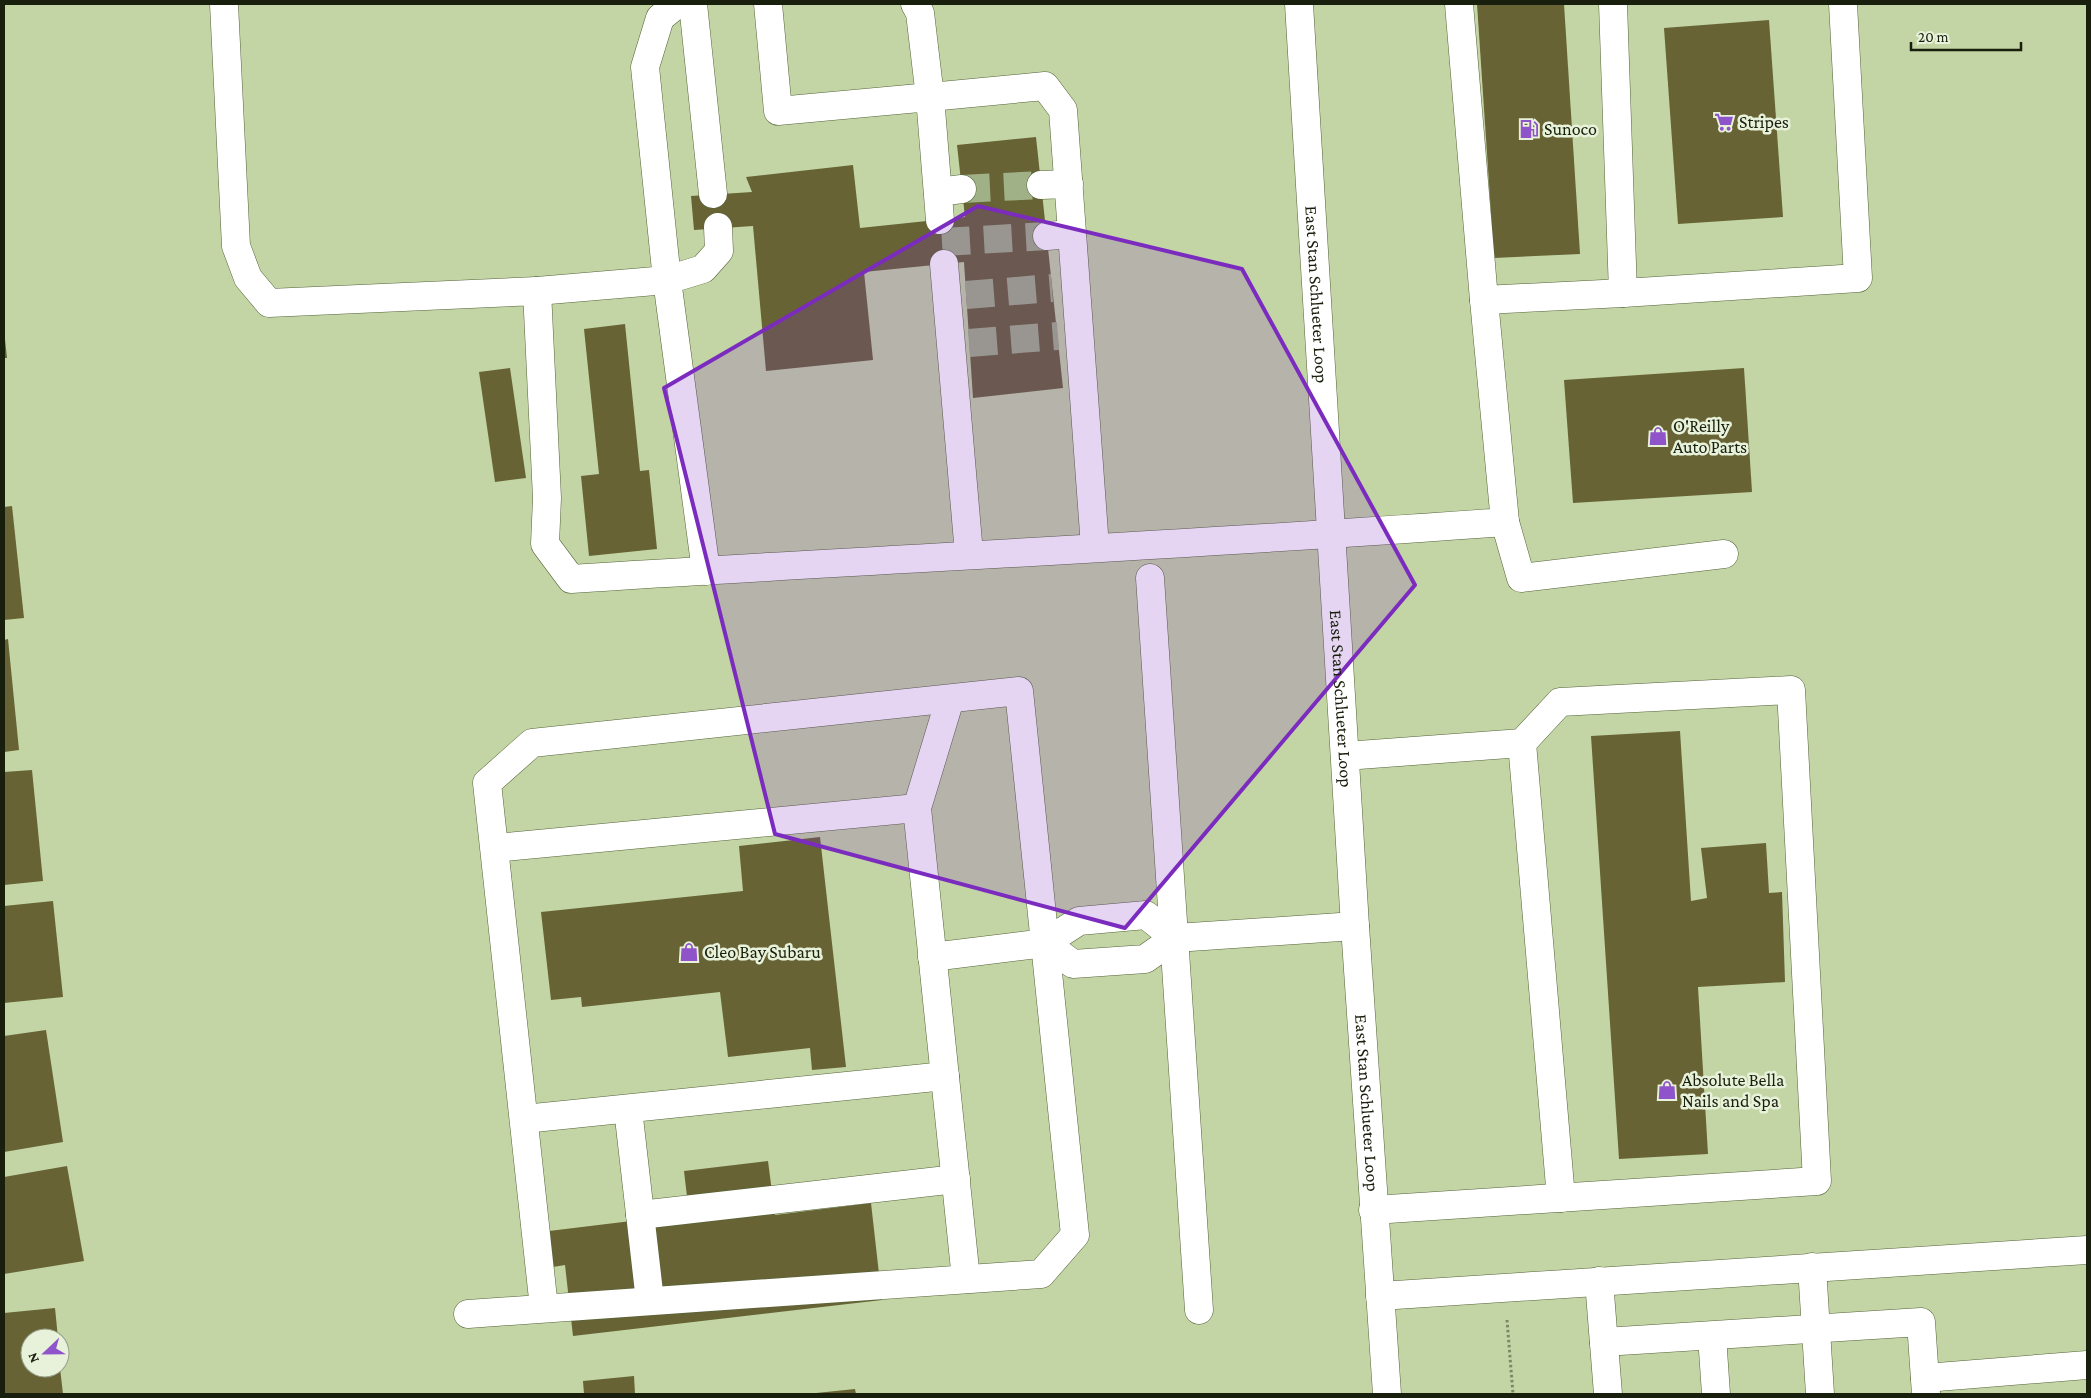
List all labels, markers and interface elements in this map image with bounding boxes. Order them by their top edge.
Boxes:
scale bar [1911,20,2021,52]
text: 20 m [1918,29,1949,45]
supermarket icon: Stripes [1713,111,1735,133]
place label: Stripes [1739,112,1789,132]
fuel station icon: Sunoco [1518,118,1540,140]
place label: Sunoco [1544,119,1597,139]
street label: East Stan Schlueter Loop [1301,205,1332,384]
place label: O'Reilly Auto Parts [1673,416,1747,457]
shop icon: O'Reilly Auto Parts [1647,425,1669,447]
street label: East Stan Schlueter Loop [1326,609,1357,788]
shop icon: Cleo Bay Subaru [678,941,700,963]
place label: Cleo Bay Subaru [704,942,821,962]
street label: East Stan Schlueter Loop [1351,1014,1383,1192]
place label: Absolute Bella Nails and Spa [1682,1070,1784,1111]
shop icon: Absolute Bella Nails and Spa [1656,1079,1678,1101]
north arrow [20,1328,70,1378]
text: N [24,1350,42,1365]

